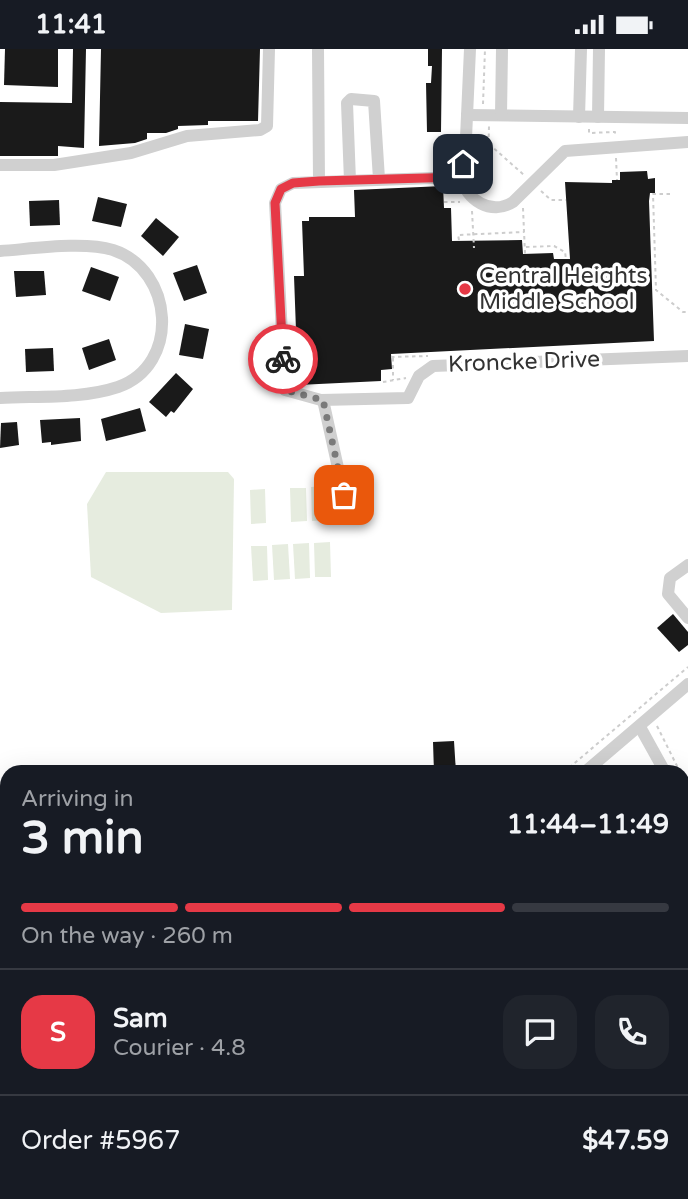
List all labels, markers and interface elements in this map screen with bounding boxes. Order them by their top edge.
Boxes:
text: 11:41 [35,9,107,40]
pin [433,134,493,194]
icon: home [444,145,482,183]
place label: Central Heights Middle School [479,262,647,316]
marker: Central Heights Middle School [457,281,473,297]
courier [248,324,318,394]
icon: bike [264,340,302,378]
street label: Kroncke Drive [448,345,600,379]
pin [314,465,374,525]
icon: bag [325,476,363,514]
text: Arriving in [21,785,134,813]
text: 11:44–11:49 [507,809,669,840]
text: 3 min [21,811,144,866]
text: On the way · 260 m [21,922,233,950]
button: chat [503,995,577,1069]
button: phone [595,995,669,1069]
text: Sam [113,1003,168,1034]
text: S [50,1017,66,1048]
text: Courier · 4.8 [113,1034,246,1062]
text: Order #5967 [21,1125,181,1156]
text: $47.59 [582,1125,669,1156]

